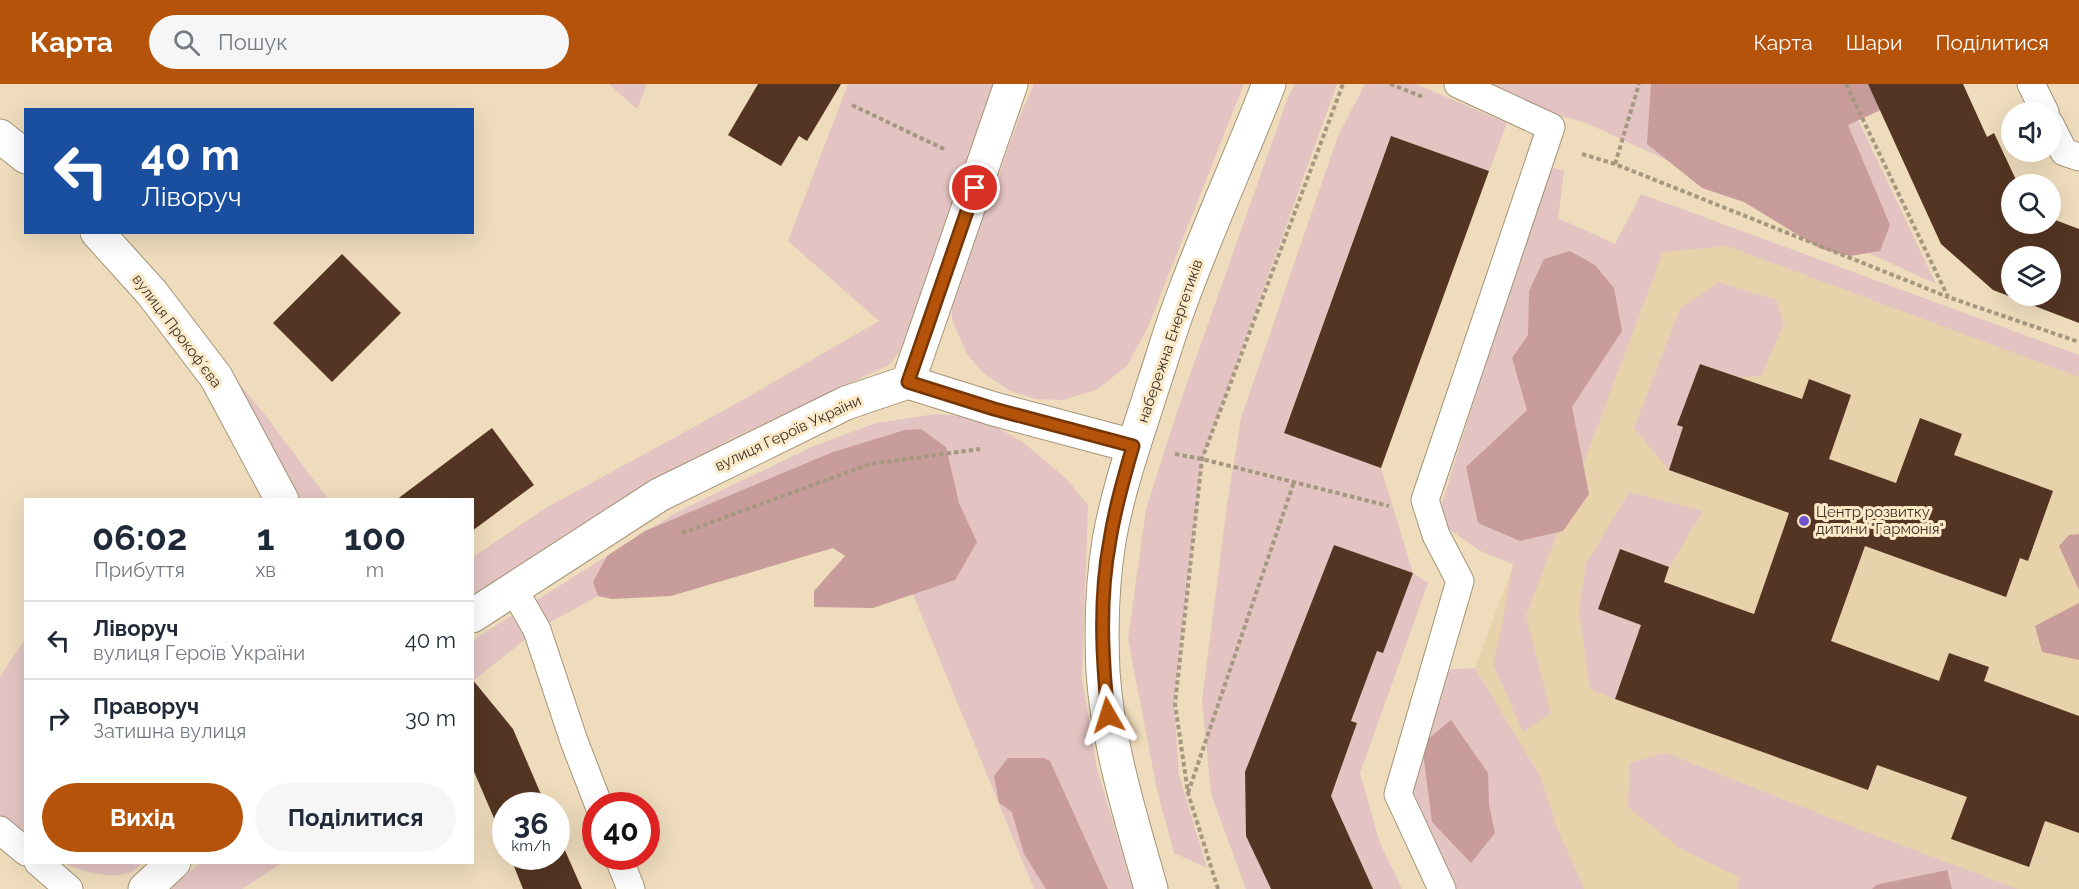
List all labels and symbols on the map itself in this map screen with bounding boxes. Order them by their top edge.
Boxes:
pin [949,162,1000,213]
street label: набережна Енергетиків [1134,257,1206,425]
street label: вулиця Прокофʼєва [128,271,226,391]
street label: вулиця Героїв України [712,391,864,475]
place label: Центр розвитку дитини "Гармонія" [1816,503,1944,538]
marker: Центр розвитку дитини "Гармонія" [1797,514,1811,528]
position arrow [1076,683,1140,747]
speed limit sign: 40 [582,792,660,870]

